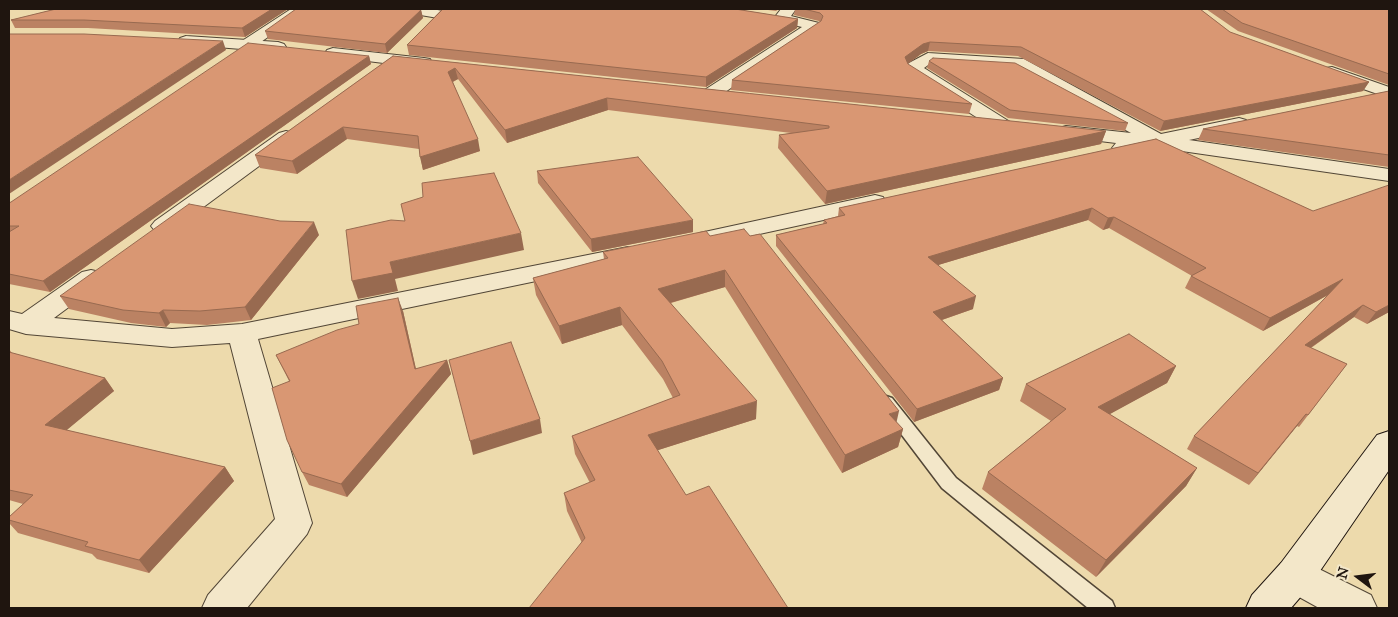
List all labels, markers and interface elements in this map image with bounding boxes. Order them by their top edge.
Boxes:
north arrow [1333,552,1383,602]
text: N [1333,565,1353,581]

